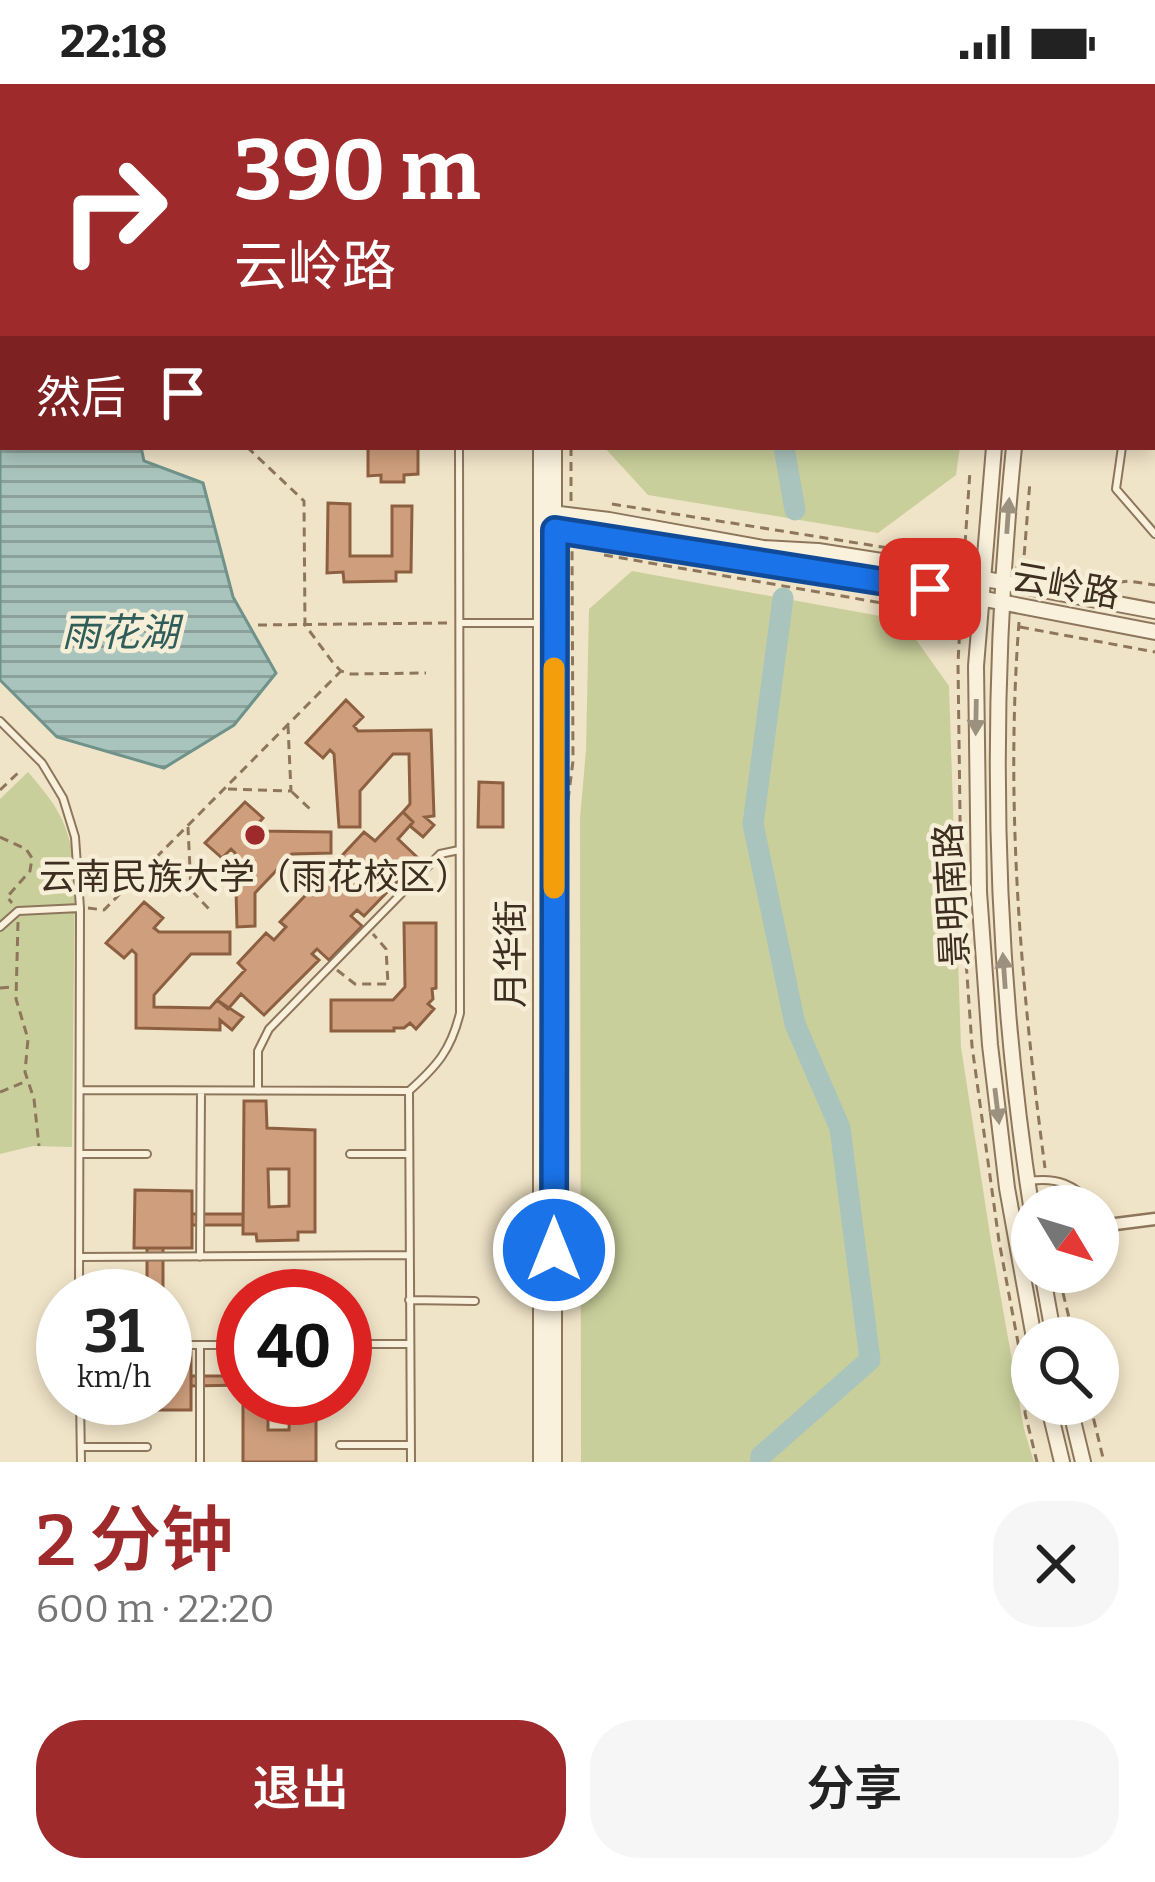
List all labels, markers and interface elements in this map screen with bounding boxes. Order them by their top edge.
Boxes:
text: 22:18 [60,15,168,69]
text: 390 m [234,120,481,221]
icon: right [36,132,192,288]
text: 云岭路 [234,235,396,299]
icon: arrive [150,360,216,426]
text: 然后 [36,371,126,425]
one-way arrow [998,497,1017,534]
pin [879,538,981,640]
street label: 云岭路 [1009,555,1123,617]
icon: arrive [897,556,963,622]
water label: 雨花湖 [61,610,184,656]
one-way arrow [966,699,985,737]
marker: 云南民族大学（雨花校区） [242,822,268,848]
street label: 景明南路 [926,822,978,968]
place label: 云南民族大学（雨花校区） [39,855,471,899]
street label: 月华街 [489,900,533,1008]
one-way arrow [995,952,1014,989]
one-way arrow [987,1088,1006,1125]
north arrow [1011,1185,1119,1293]
map controls [1011,1185,1119,1425]
position arrow [491,1187,617,1313]
speed limit sign: 40 [216,1269,372,1425]
text: 31 [84,1296,144,1368]
button: search [1011,1317,1119,1425]
text: km/h [77,1359,151,1395]
text: 2 分钟 [36,1498,234,1584]
button: close [993,1501,1119,1627]
text: 600 m · 22:20 [36,1586,275,1632]
button: 退出 [36,1720,566,1858]
button: 分享 [590,1720,1119,1858]

